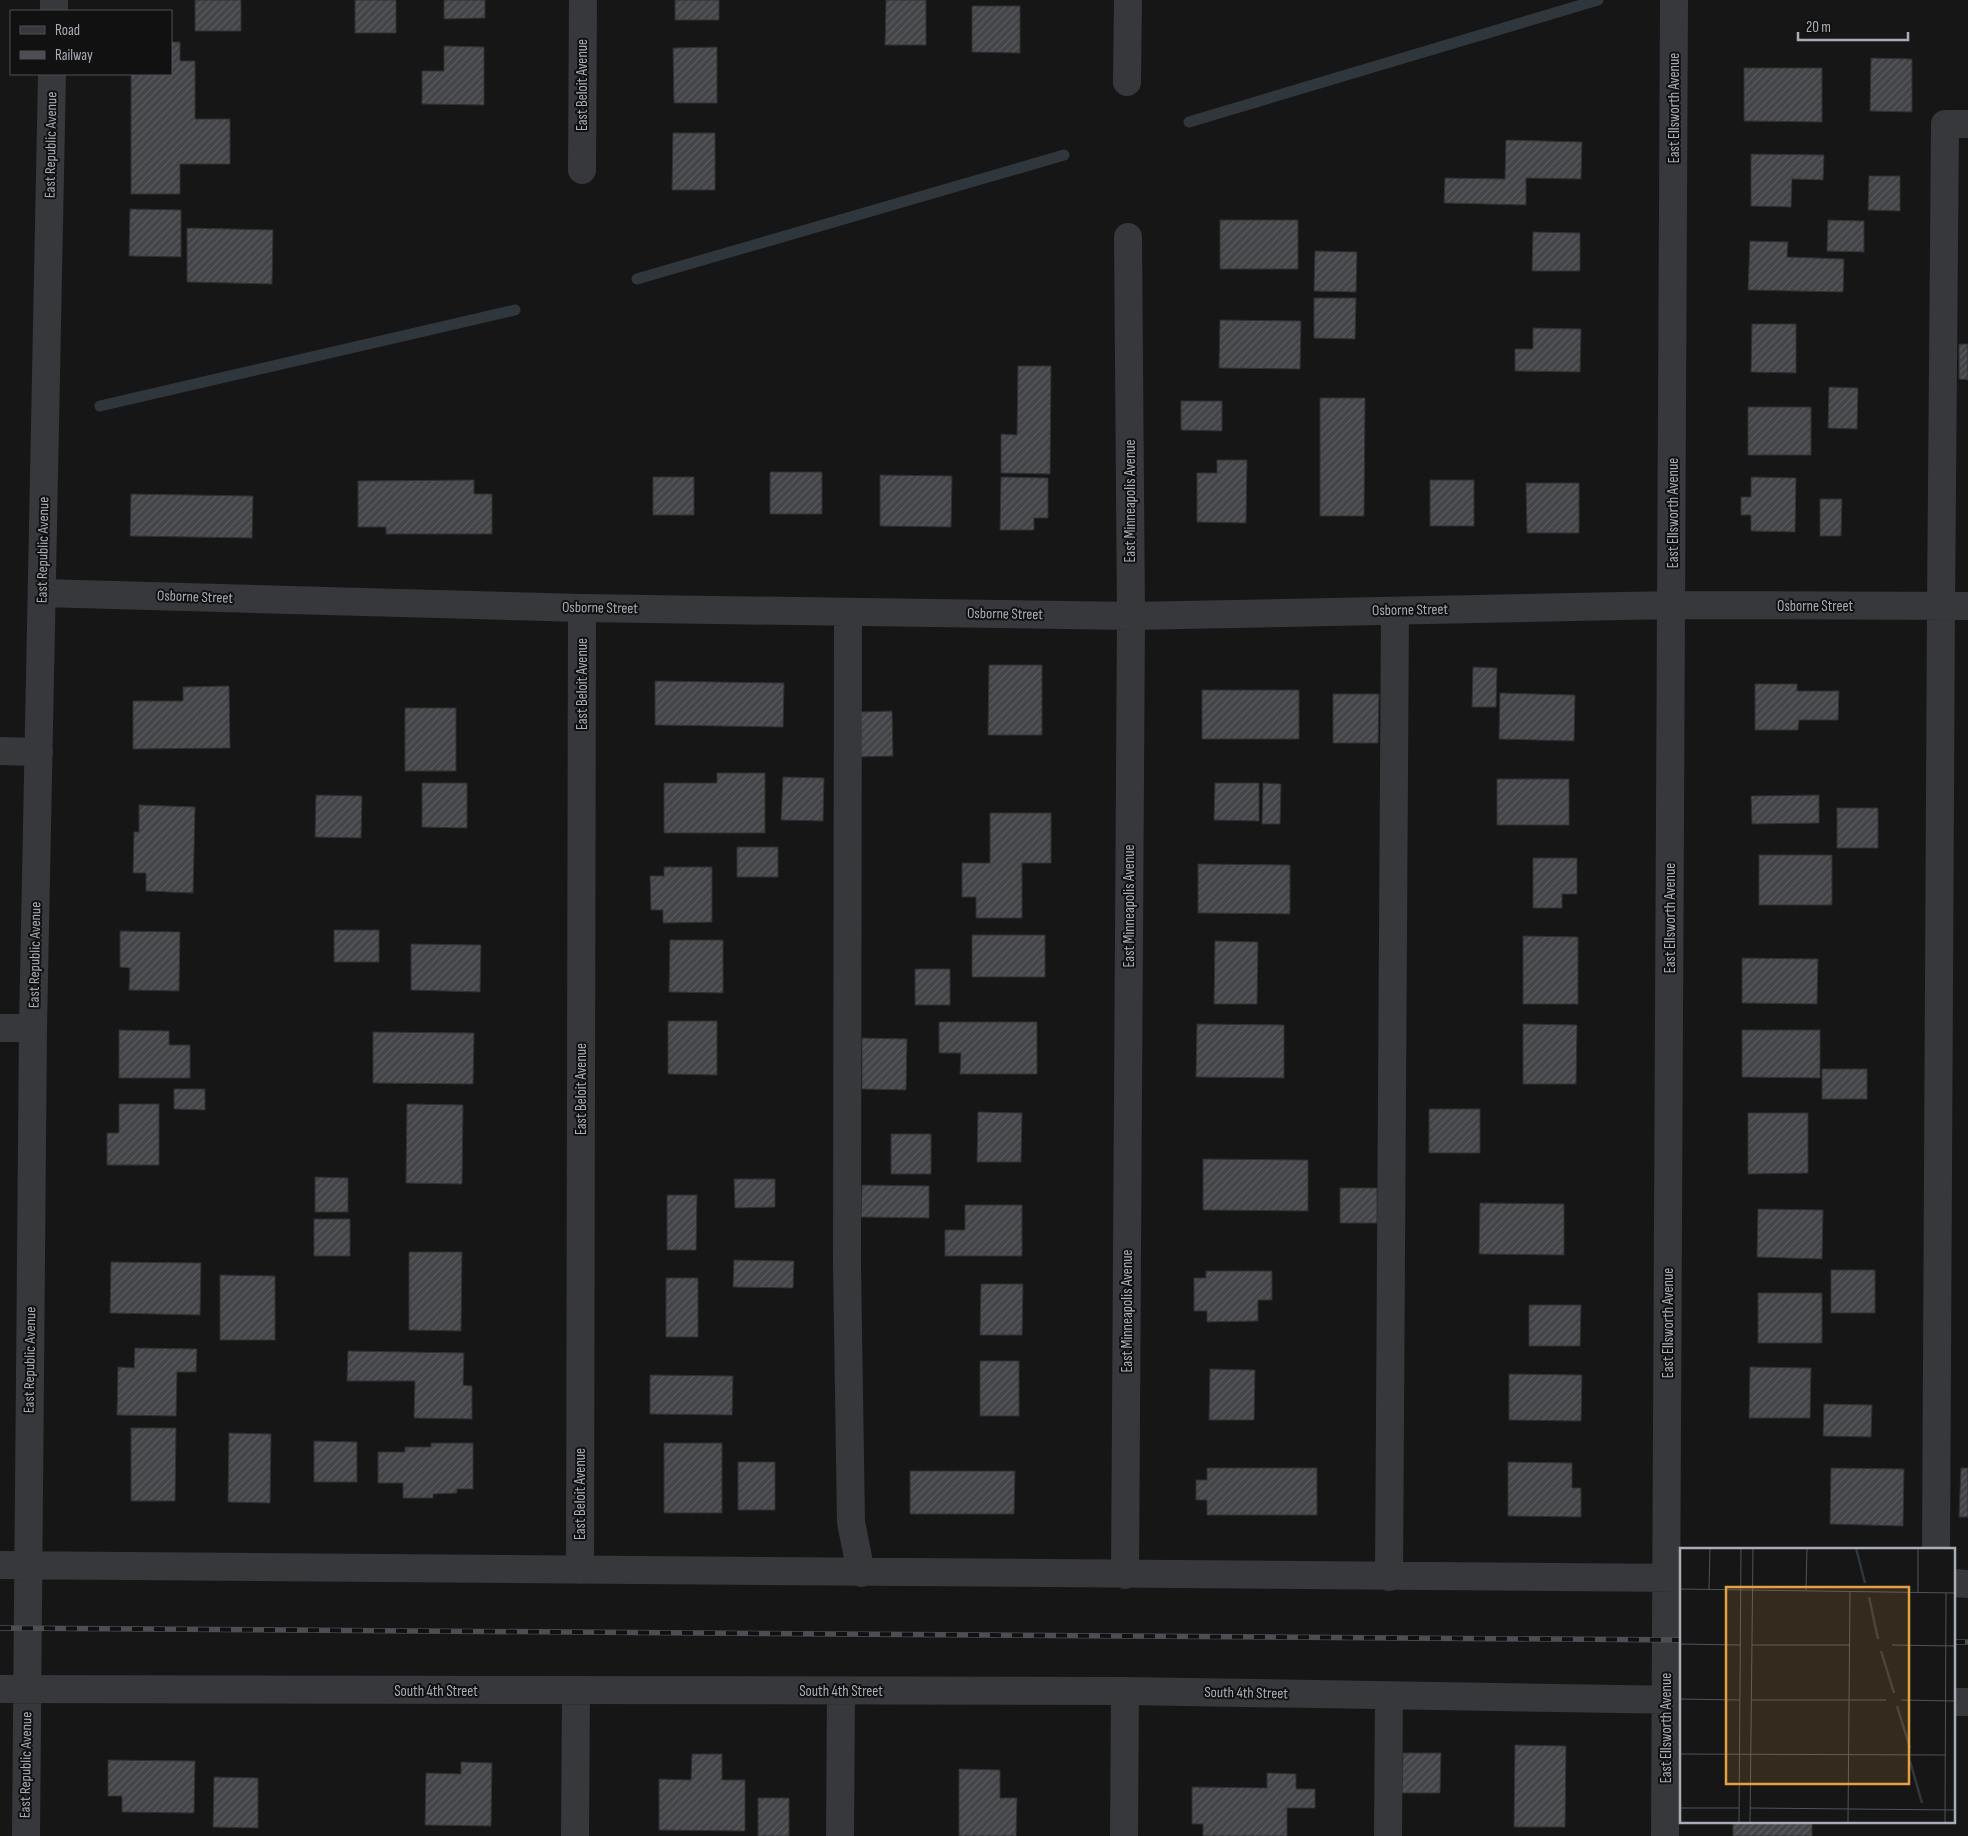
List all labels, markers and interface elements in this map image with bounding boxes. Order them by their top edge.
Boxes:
legend [10,10,172,75]
scale bar [1798,10,1908,42]
text: 20 m [1806,18,1831,37]
text: Road [55,21,80,40]
street label: East Beloit Avenue [573,39,592,131]
text: Railway [55,46,93,65]
street label: East Ellsworth Avenue [1665,53,1684,163]
street label: East Republic Avenue [41,92,61,198]
street label: East Minneapolis Avenue [1121,439,1140,563]
street label: East Ellsworth Avenue [1664,458,1683,568]
street label: East Republic Avenue [33,497,53,603]
street label: Osborne Street [157,586,234,608]
street label: Osborne Street [1777,597,1853,616]
street label: Osborne Street [562,598,639,618]
street label: Osborne Street [1372,600,1449,620]
street label: Osborne Street [967,604,1044,624]
street label: East Beloit Avenue [573,638,592,730]
street label: East Minneapolis Avenue [1120,844,1139,968]
street label: East Ellsworth Avenue [1661,863,1680,973]
street label: East Republic Avenue [25,902,45,1008]
street label: East Beloit Avenue [572,1043,591,1135]
street label: East Minneapolis Avenue [1118,1249,1137,1373]
street label: East Ellsworth Avenue [1659,1268,1678,1378]
street label: East Republic Avenue [20,1307,40,1413]
street label: East Beloit Avenue [571,1448,590,1540]
inset map [1680,1548,1956,1824]
street label: East Ellsworth Avenue [1657,1673,1676,1783]
street label: South 4th Street [394,1682,478,1701]
street label: South 4th Street [799,1682,883,1701]
street label: South 4th Street [1204,1683,1288,1703]
street label: East Republic Avenue [16,1712,36,1818]

